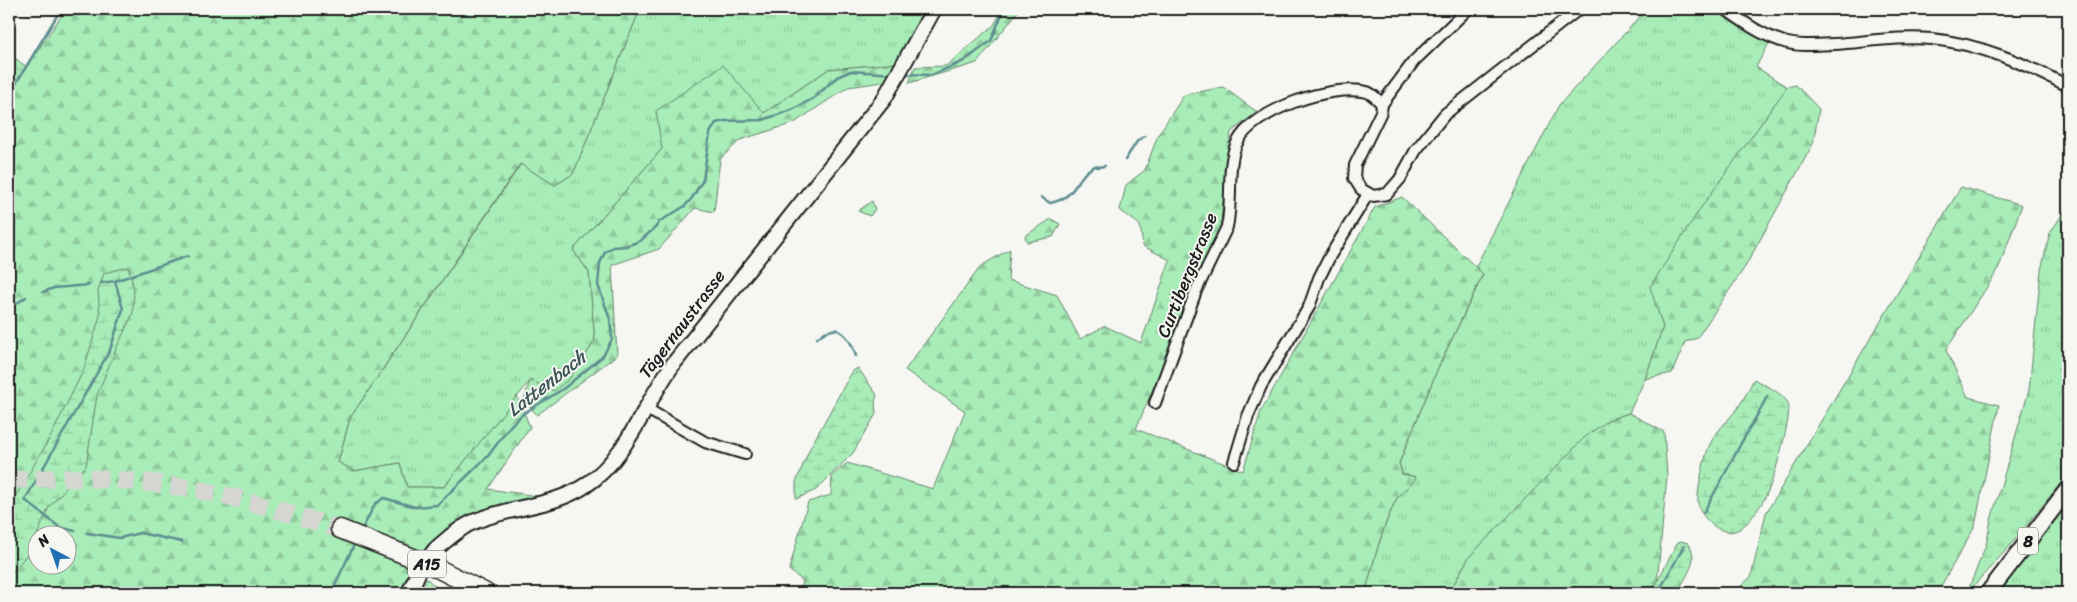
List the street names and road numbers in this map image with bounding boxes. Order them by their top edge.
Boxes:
street label: Curtibergstrasse [1147,208,1227,342]
street label: Tägernaustrasse [630,262,734,386]
road number: 8 [2018,528,2038,554]
road number: A15 [408,550,446,578]

